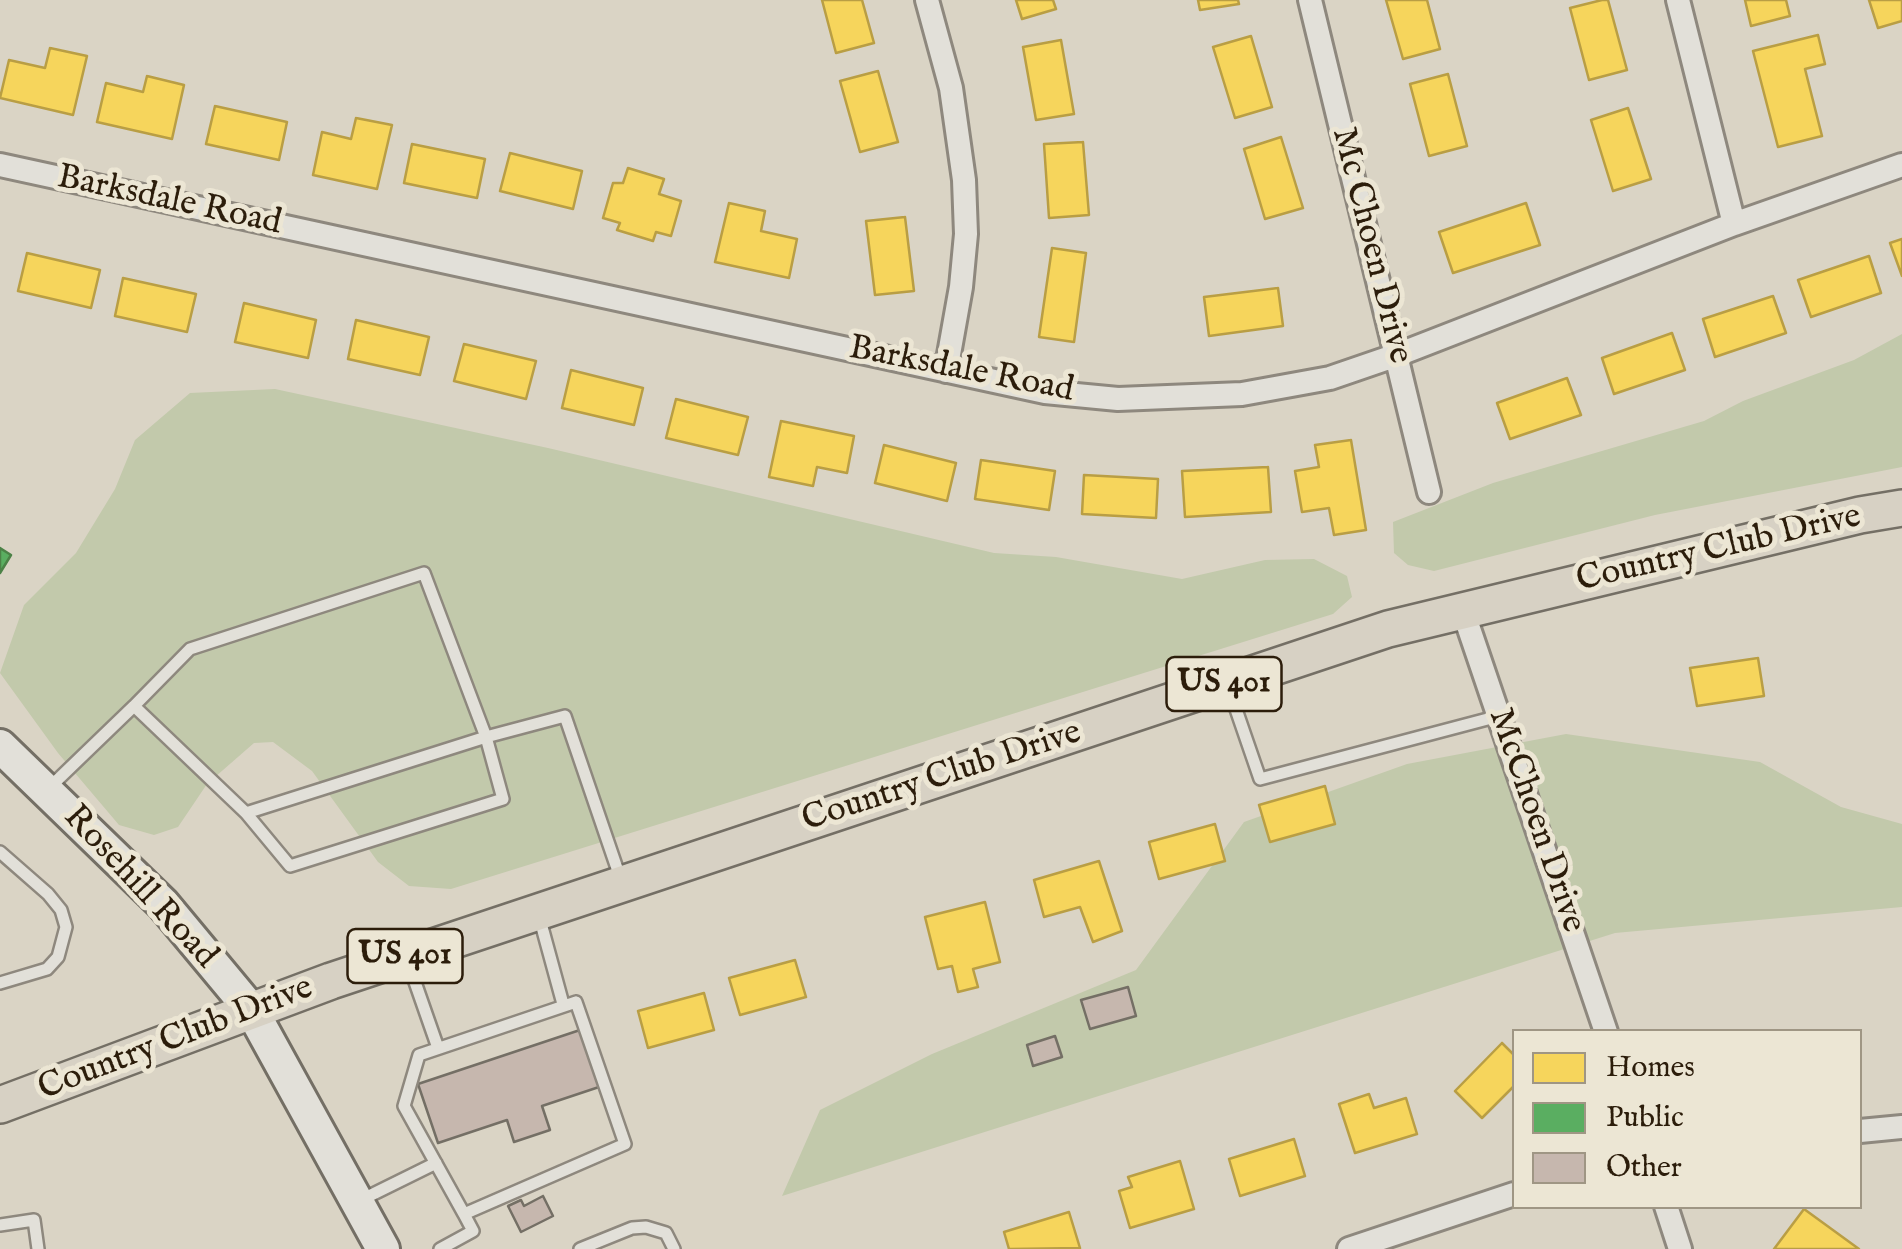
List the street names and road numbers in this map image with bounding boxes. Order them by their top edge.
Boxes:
street label: Mc Choen Drive [1320,124,1420,368]
street label: Barksdale Road [53,158,285,246]
street label: Barksdale Road [845,329,1077,413]
street label: Country Club Drive [1573,497,1865,603]
road number: US 401 [1166,657,1282,711]
street label: McChoen Drive [1477,704,1593,938]
street label: Country Club Drive [797,713,1087,843]
street label: Rosehill Road [53,798,225,978]
road number: US 401 [348,929,462,983]
street label: Country Club Drive [33,968,319,1112]

